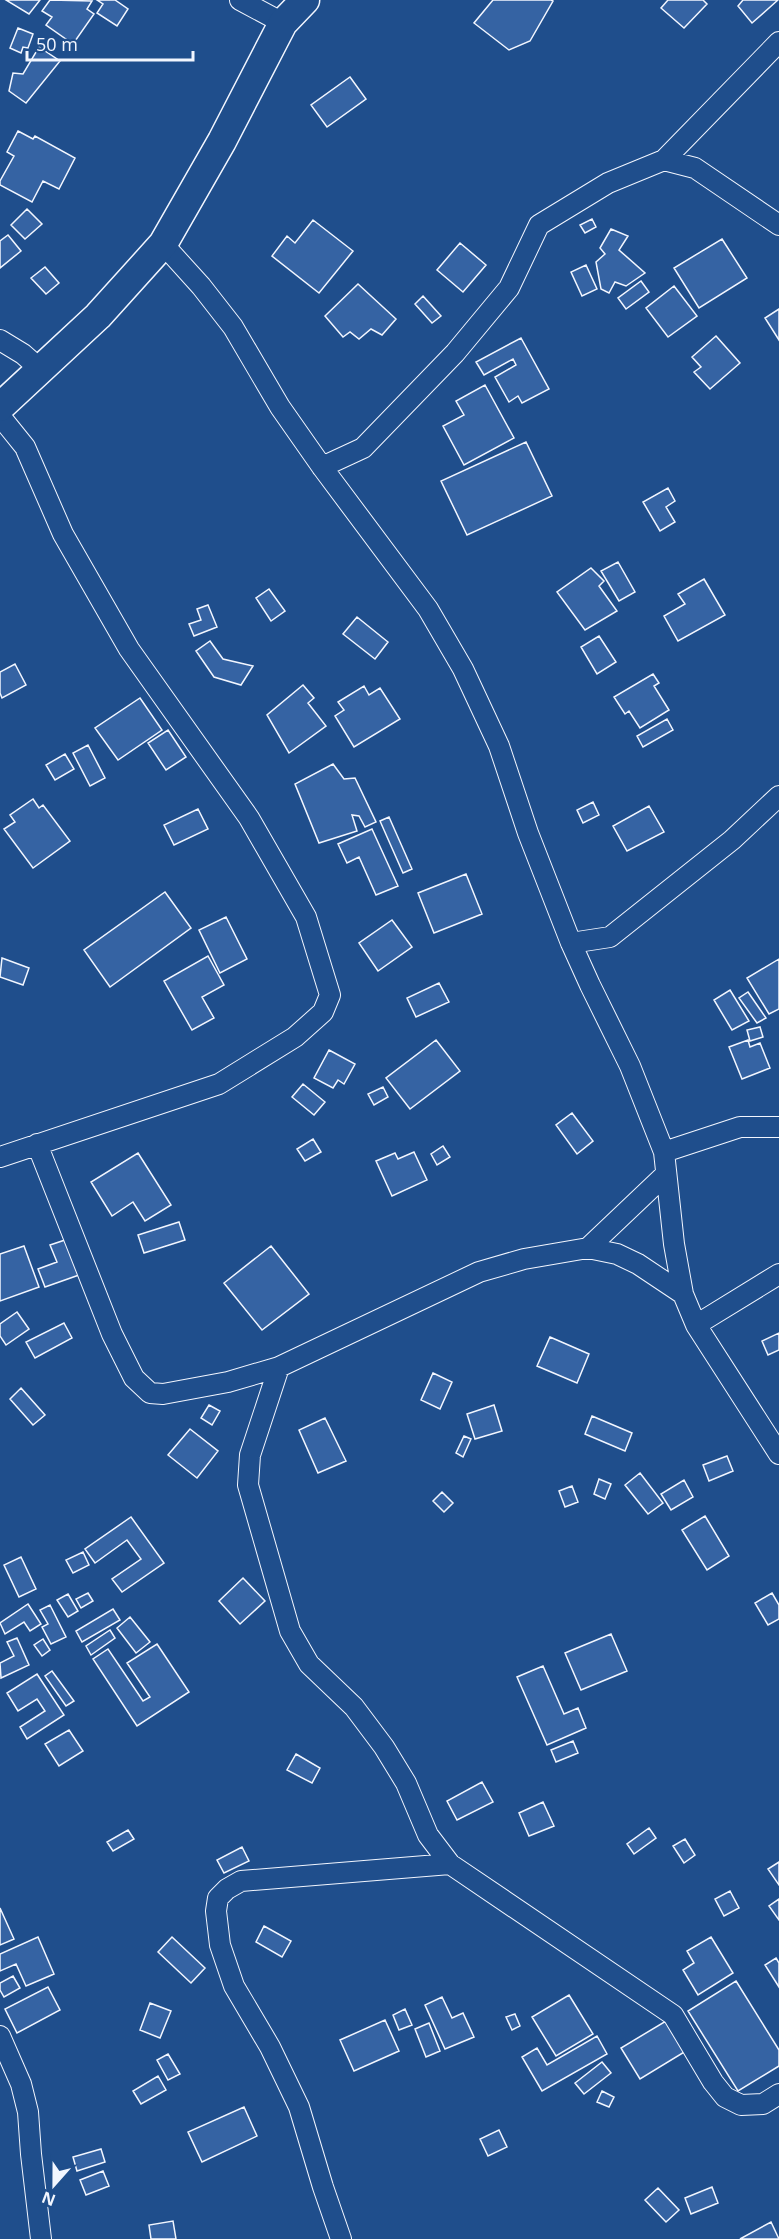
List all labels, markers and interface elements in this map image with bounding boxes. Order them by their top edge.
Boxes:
scale bar [27,24,194,62]
text: 50 m [36,32,78,56]
north arrow [24,2155,84,2215]
text: N [39,2186,59,2212]

